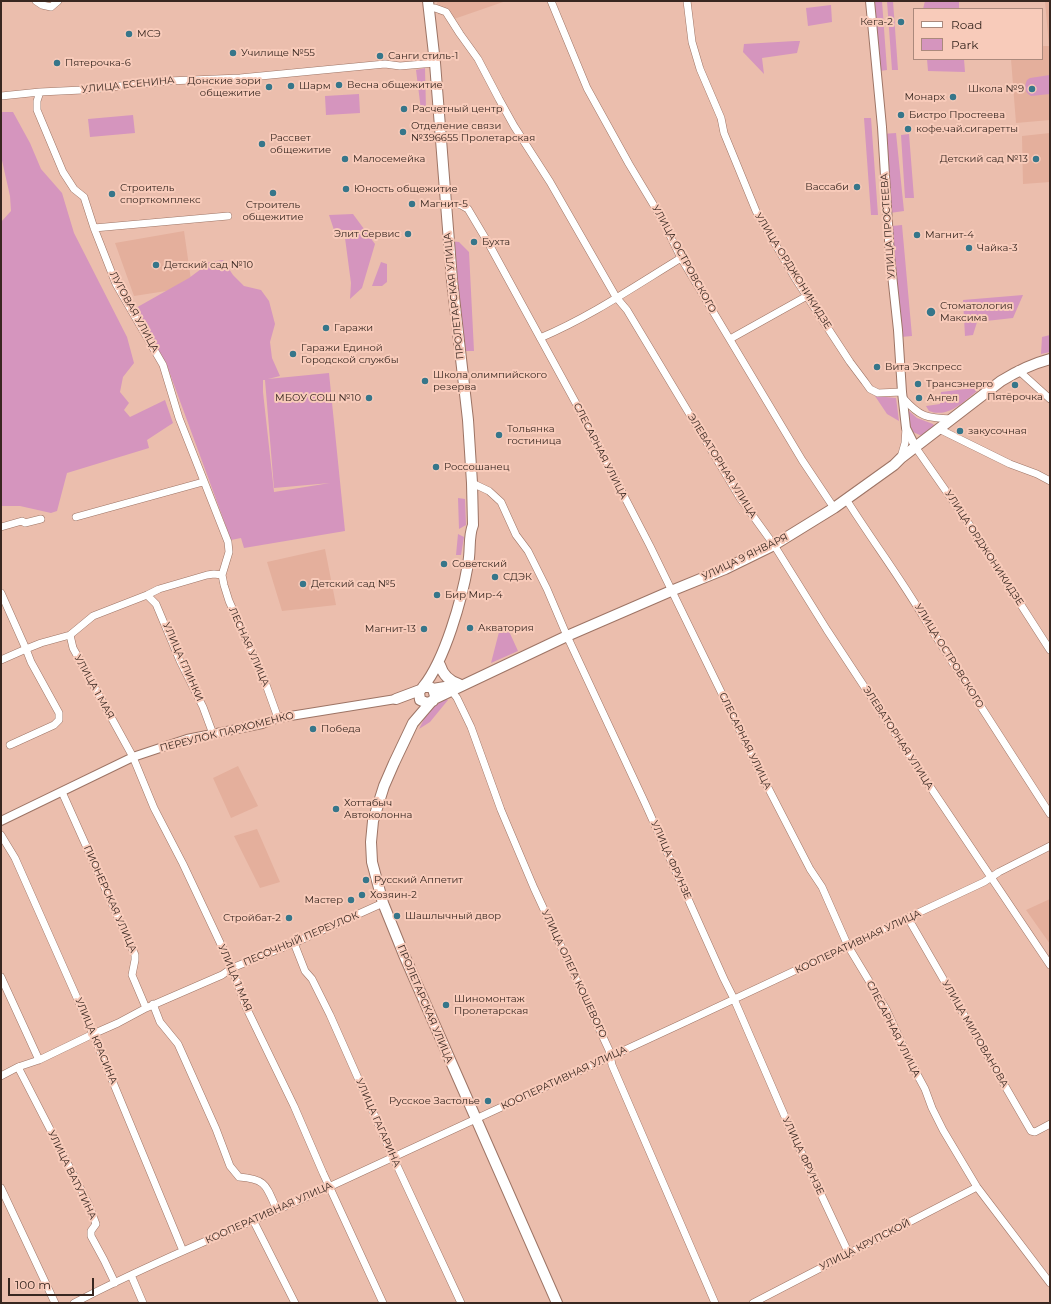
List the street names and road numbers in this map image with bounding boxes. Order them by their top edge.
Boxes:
street label: УЛИЦА ЕСЕНИНА [81,74,175,96]
street label: УЛИЦА ПРОСТЕЕВА [878,173,898,279]
street label: УЛИЦА ОСТРОВСКОГО [649,203,719,315]
street label: УЛИЦА ОРДЖОНИКИДЗЕ [752,211,834,331]
street label: ПРОЛЕТАРСКАЯ УЛИЦА [441,232,467,360]
street label: ЛУГОВАЯ УЛИЦА [107,270,161,354]
street label: СЛЕСАРНАЯ УЛИЦА [570,401,630,501]
street label: ЭЛЕВАТОРНАЯ УЛИЦА [685,412,759,520]
street label: УЛИЦА ОРДЖОНИКИДЗЕ [942,488,1026,608]
street label: УЛИЦА 9 ЯНВАРЯ [700,531,790,583]
street label: УЛИЦА ОСТРОВСКОГО [912,601,986,711]
street label: ЛЕСНАЯ УЛИЦА [226,606,272,688]
street label: УЛИЦА ГЛИНКИ [160,621,206,703]
street label: УЛИЦА 1 МАЯ [71,653,117,721]
street label: ЭЛЕВАТОРНАЯ УЛИЦА [860,684,936,792]
street label: СЛЕСАРНАЯ УЛИЦА [716,691,774,791]
street label: ПЕРЕУЛОК ПАРХОМЕНКО [159,710,295,754]
street label: УЛИЦА ФРУНЗЕ [648,819,694,901]
street label: ПИОНЕРСКАЯ УЛИЦА [81,843,139,955]
street label: КООПЕРАТИВНАЯ УЛИЦА [793,907,923,977]
street label: УЛИЦА ОЛЕГА КОШЕВОГО [539,908,609,1040]
street label: ПЕСОЧНЫЙ ПЕРЕУЛОК [241,909,361,969]
street label: УЛИЦА 1 МАЯ [216,943,254,1013]
street label: ПРОЛЕТАРСКАЯ УЛИЦА [395,943,455,1065]
street label: УЛИЦА МИЛОВАНОВА [939,978,1011,1090]
street label: СЛЕСАРНАЯ УЛИЦА [863,979,923,1079]
street label: УЛИЦА КРАСИНА [72,996,120,1086]
street label: КООПЕРАТИВНАЯ УЛИЦА [499,1043,629,1113]
street label: УЛИЦА ГАГАРИНА [353,1077,403,1169]
street label: УЛИЦА ФРУНЗЕ [780,1115,826,1197]
street label: УЛИЦА ВАТУТИНА [45,1128,99,1222]
street label: КООПЕРАТИВНАЯ УЛИЦА [204,1180,334,1246]
street label: УЛИЦА КРУПСКОЙ [818,1217,912,1273]

